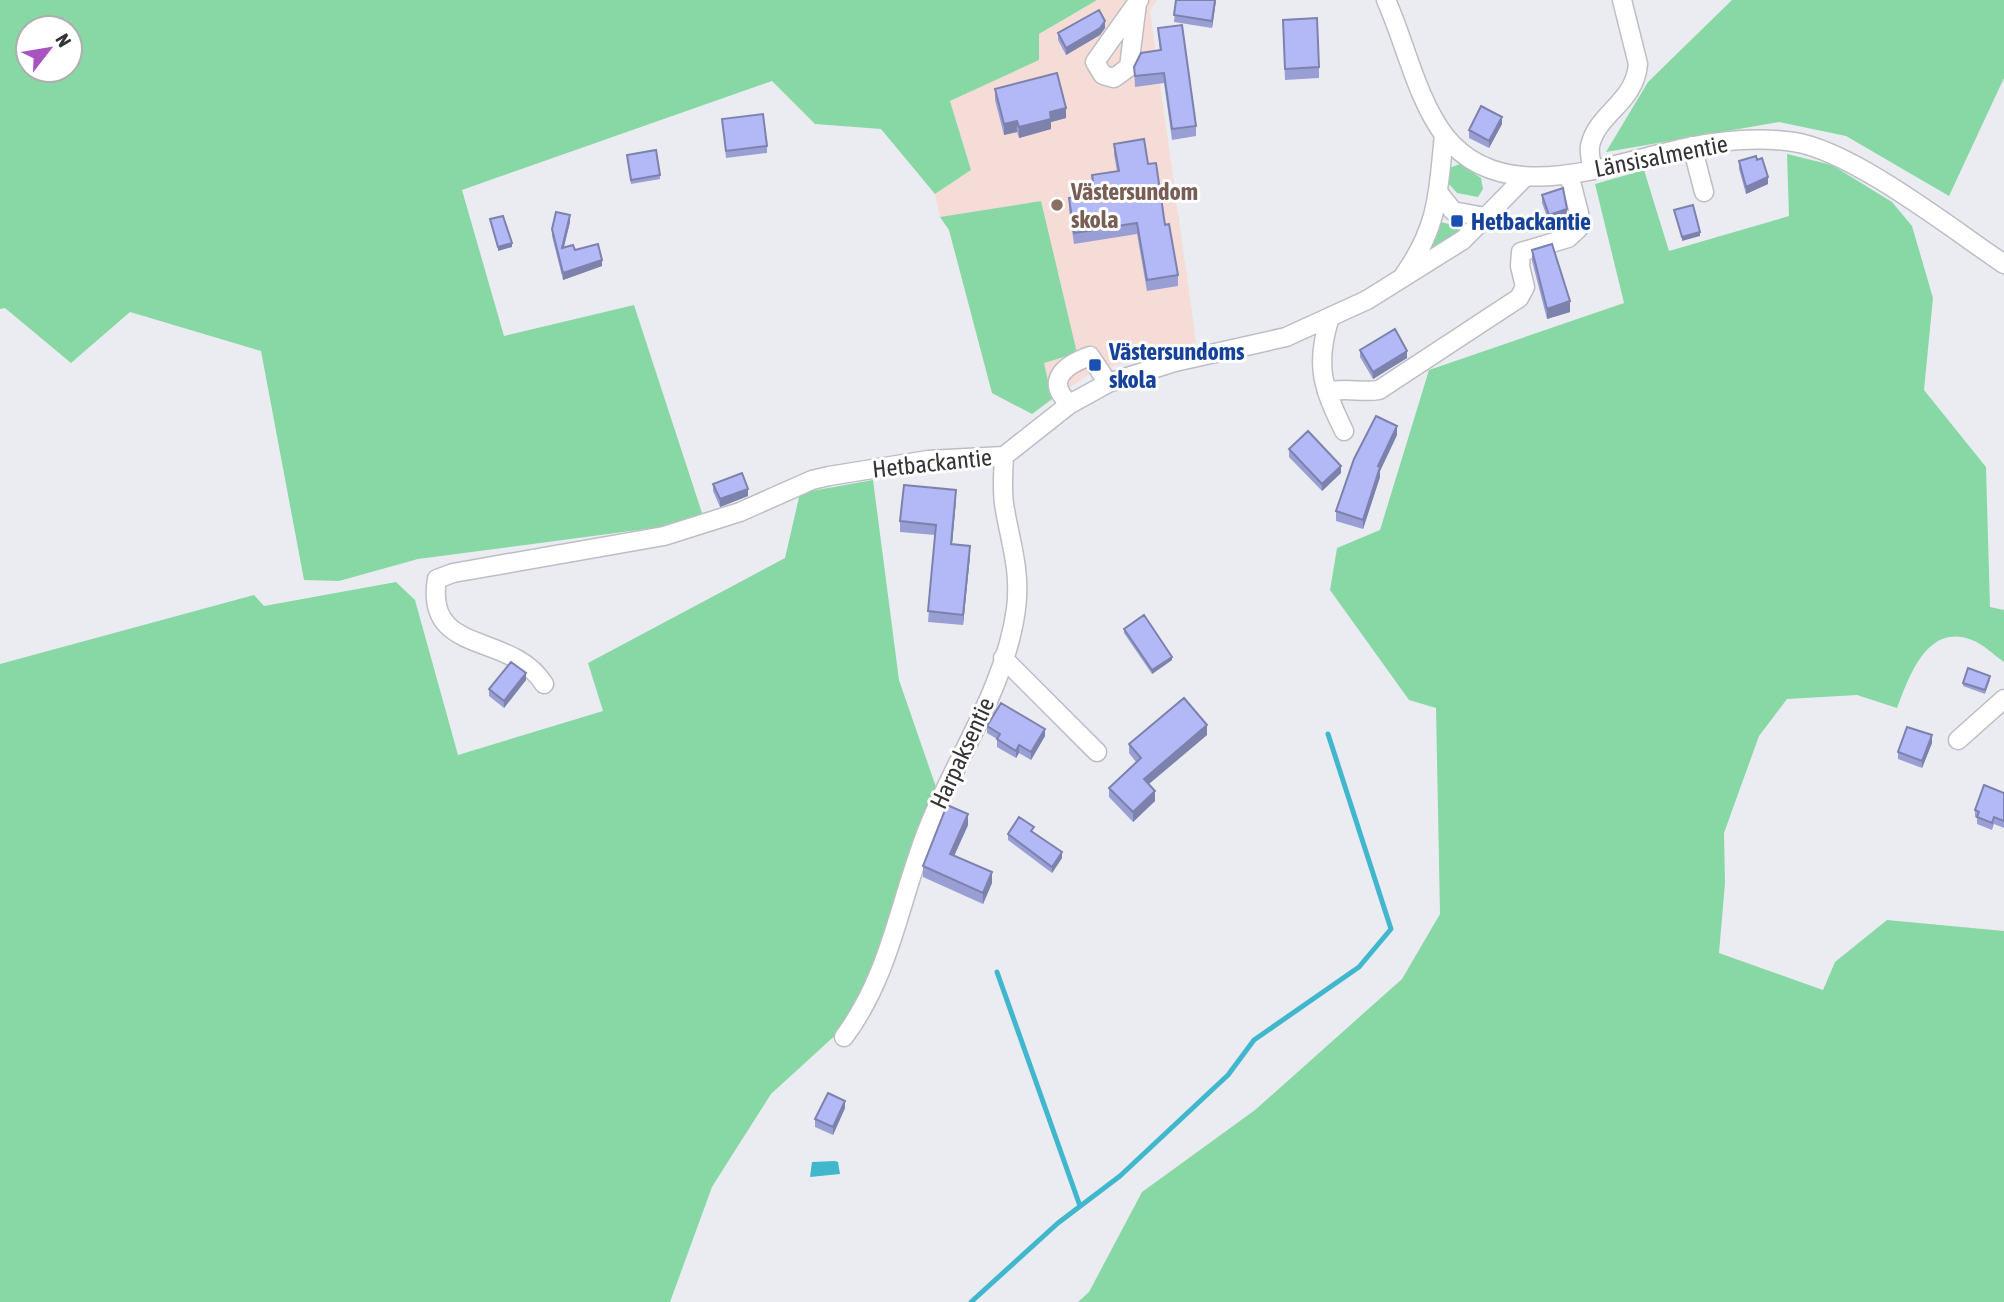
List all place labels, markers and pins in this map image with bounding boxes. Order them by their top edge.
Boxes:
place label: Västersundom skola [1070,178,1198,233]
marker: Västersundom skola [1049,197,1065,213]
place label: Hetbackantie [1471,208,1591,235]
marker: Hetbackantie [1449,213,1465,229]
place label: Västersundoms skola [1108,338,1245,393]
marker: Västersundoms skola [1087,357,1103,373]

